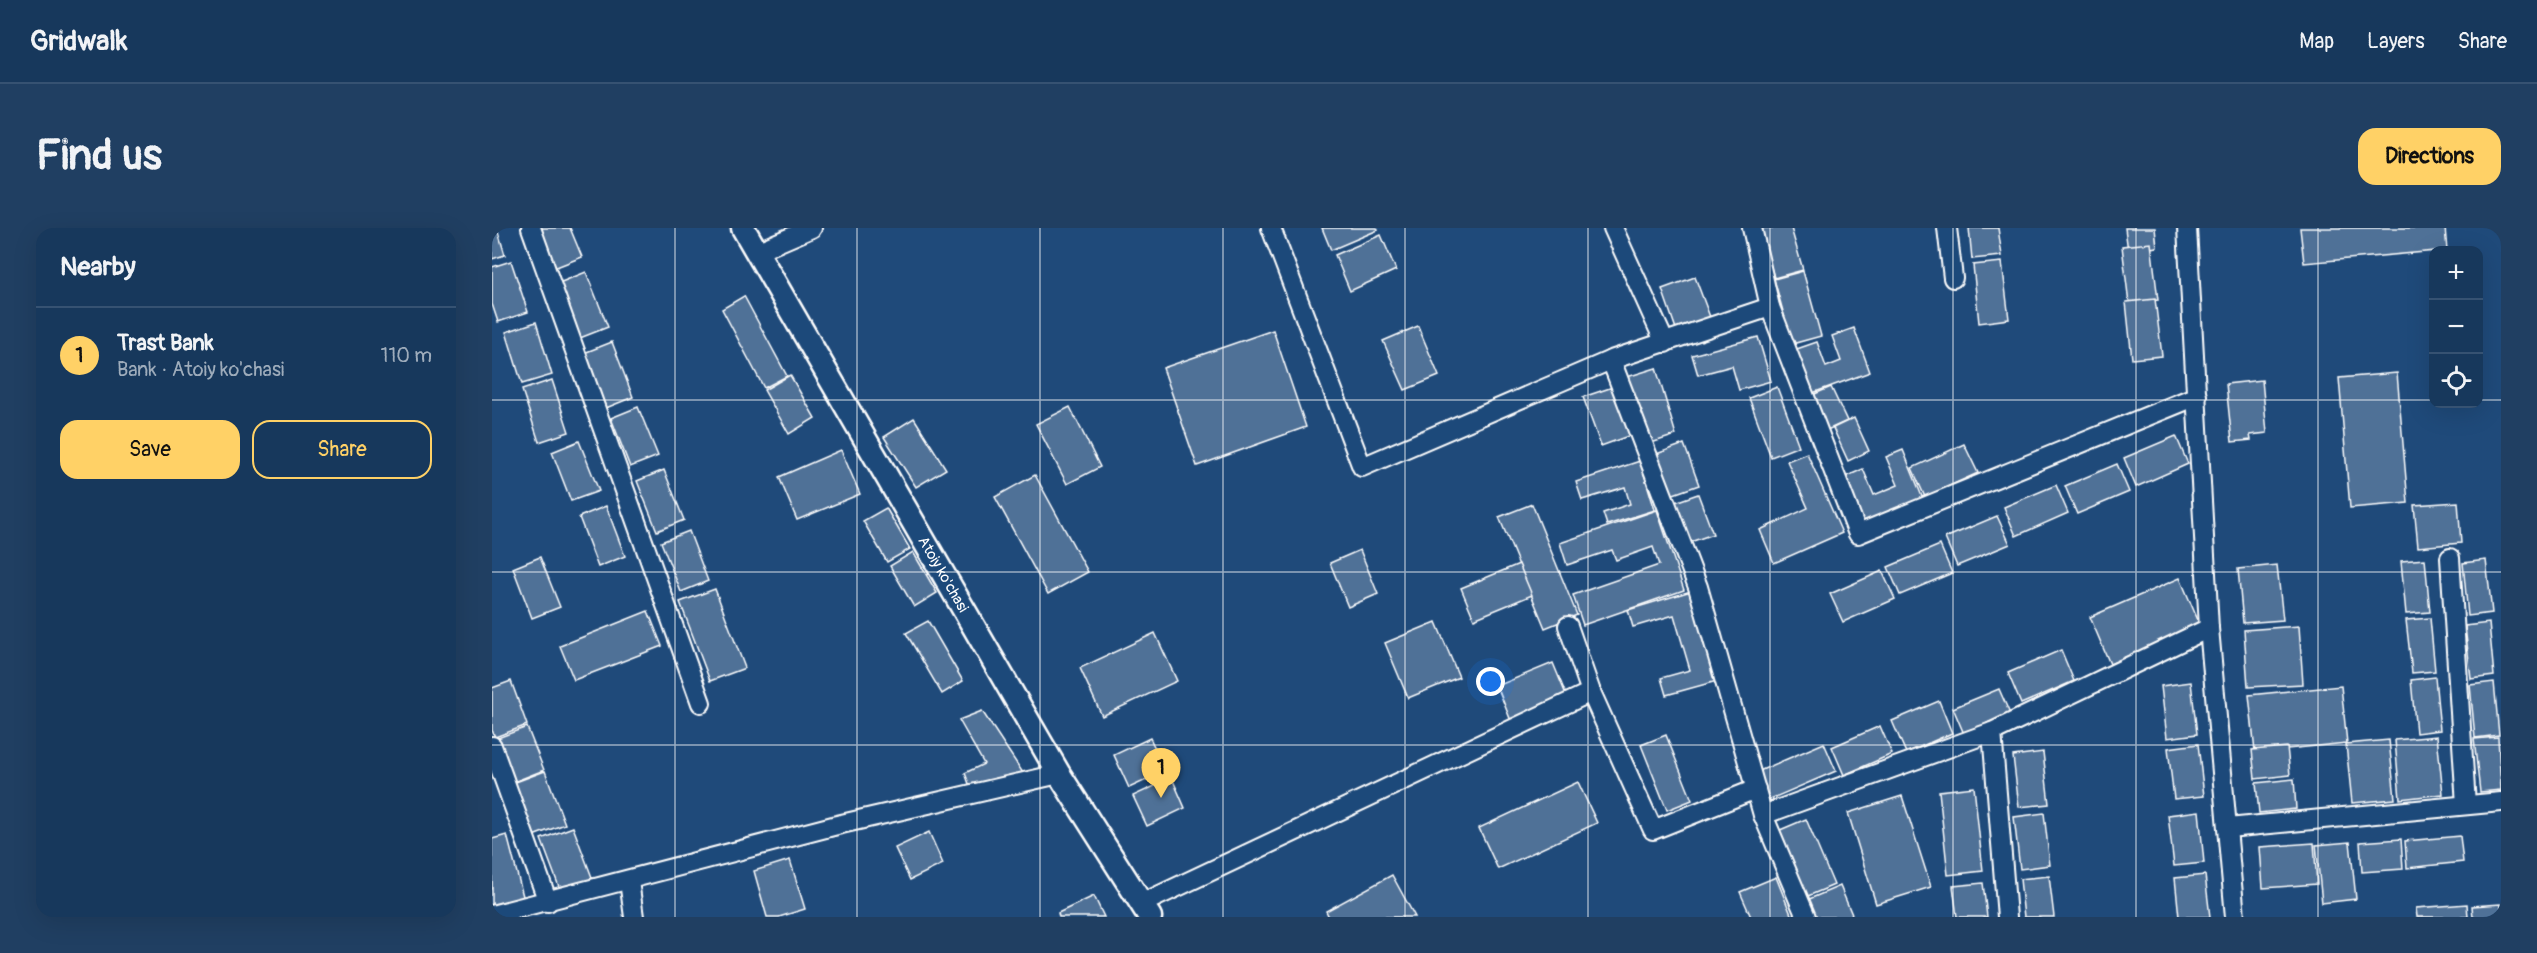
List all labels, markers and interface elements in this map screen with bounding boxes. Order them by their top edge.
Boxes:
text: Gridwalk [30,24,128,59]
text: Map [2299,28,2334,55]
text: Layers [2367,28,2425,55]
text: Share [2458,28,2507,55]
button: Directions [2358,128,2501,185]
text: Find us [36,130,162,182]
map controls [2429,246,2483,408]
button: + [2429,246,2483,300]
text: Nearby [60,251,136,283]
button: − [2429,300,2483,354]
text: Trast Bank [117,329,214,357]
text: 1 [76,343,83,368]
text: 110 m [381,343,432,368]
button: locate [2429,354,2483,408]
text: Bank · Atoiy ko'chasi [117,357,284,382]
button: Save [60,420,240,479]
button: Share [252,420,432,479]
street label: Atoiy ko'chasi [914,533,972,616]
your location [1476,667,1505,696]
pin: 1 [1142,748,1180,798]

